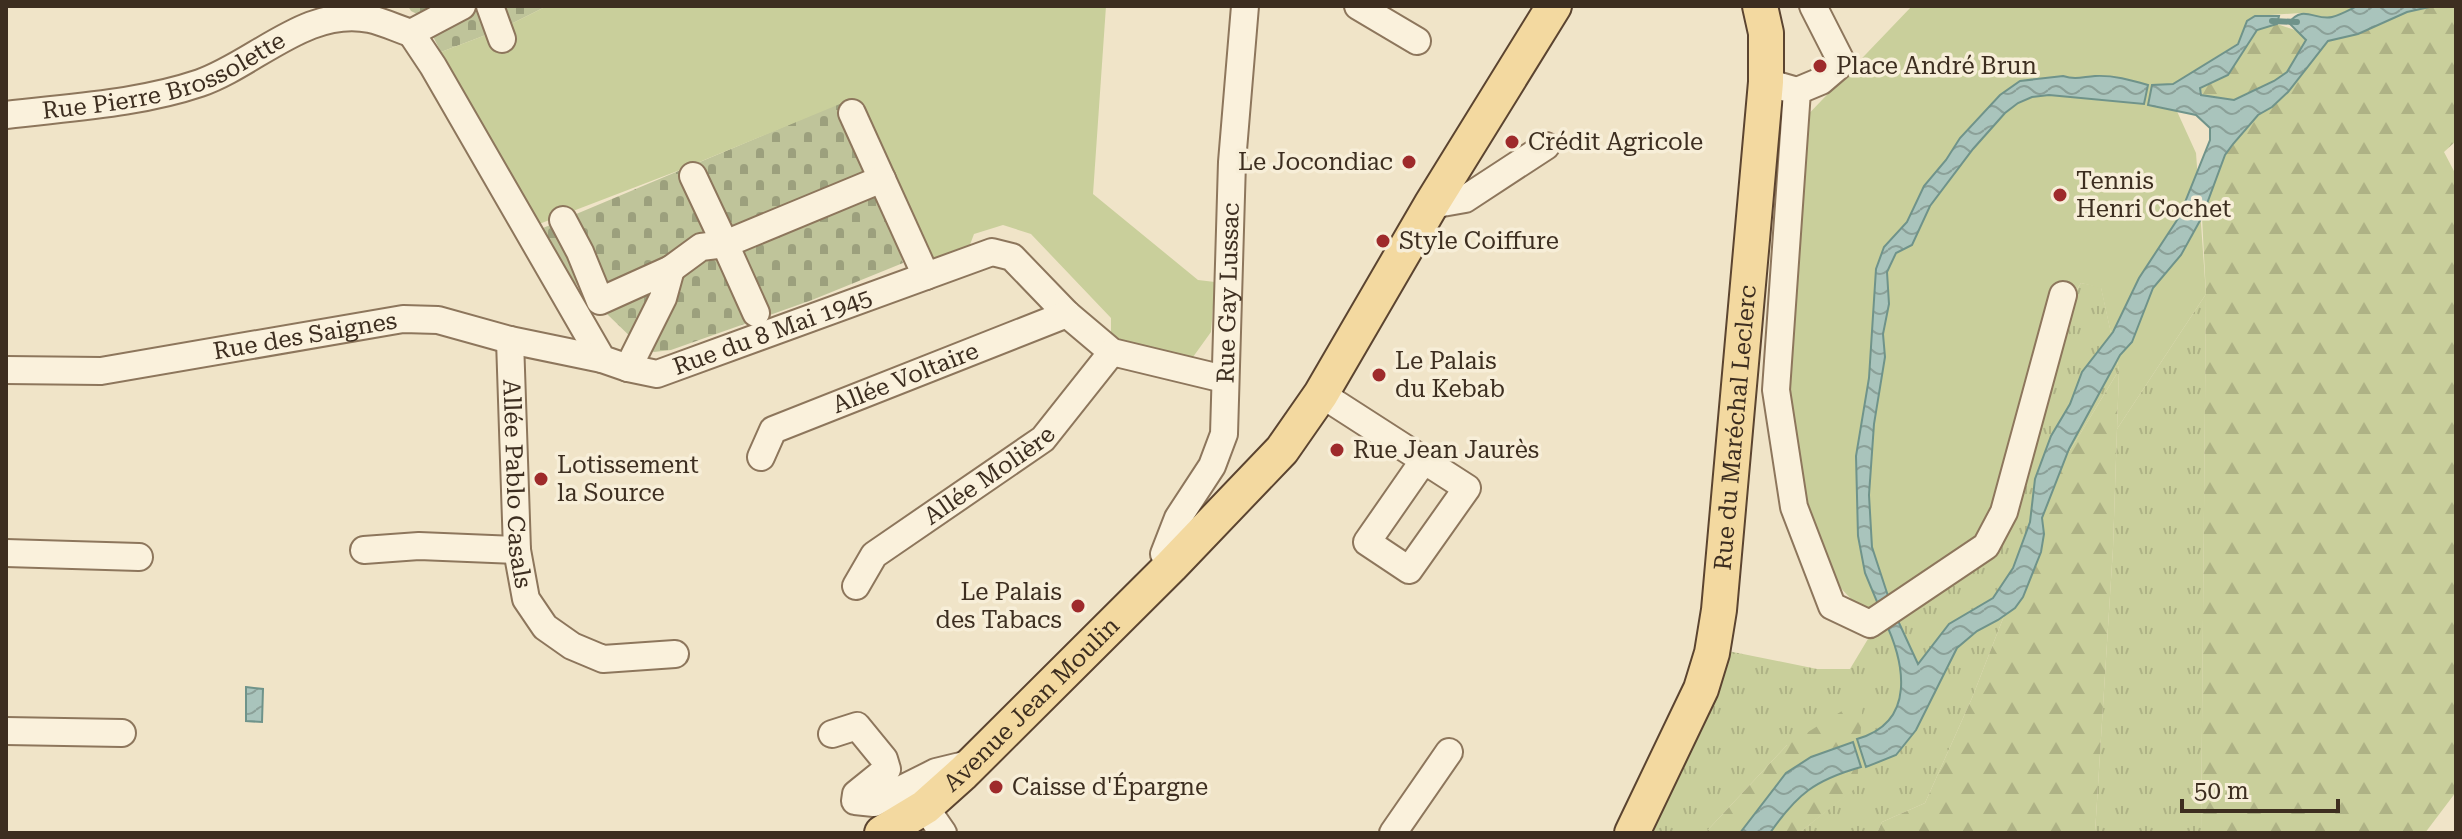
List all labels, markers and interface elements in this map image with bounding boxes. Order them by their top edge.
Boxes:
street label: Rue Pierre Brossolette [41,26,290,125]
place label: Place André Brun [1836,52,2037,80]
marker: Place André Brun [1811,57,1829,75]
place label: Crédit Agricole [1528,128,1703,156]
marker: Crédit Agricole [1503,133,1521,151]
place label: Le Jocondiac [1238,148,1393,176]
marker: Le Jocondiac [1400,153,1418,171]
place label: Tennis Henri Cochet [2076,167,2231,223]
marker: Tennis Henri Cochet [2051,186,2069,204]
street label: Rue Gay Lussac [1211,202,1245,384]
place label: Style Coiffure [1399,227,1559,255]
marker: Style Coiffure [1374,232,1392,250]
street label: Rue du 8 Mai 1945 [669,283,876,381]
street label: Rue du Maréchal Leclerc [1709,284,1762,571]
street label: Rue des Saignes [211,306,399,365]
street label: Allée Voltaire [829,336,983,419]
place label: Le Palais du Kebab [1395,347,1505,403]
marker: Le Palais du Kebab [1370,366,1388,384]
street label: Allée Pablo Casals [497,379,538,591]
street label: Allée Molière [919,421,1061,531]
place label: Rue Jean Jaurès [1353,436,1539,464]
marker: Rue Jean Jaurès [1328,441,1346,459]
place label: Lotissement la Source [557,451,699,507]
marker: Lotissement la Source [532,470,550,488]
place label: Le Palais des Tabacs [936,578,1062,634]
marker: Le Palais des Tabacs [1069,597,1087,615]
street label: Avenue Jean Moulin [938,612,1125,798]
scale bar [2182,763,2338,813]
place label: Caisse d'Épargne [1012,772,1208,801]
text: 50 m [2194,777,2249,805]
marker: Caisse d'Épargne [987,778,1005,796]

